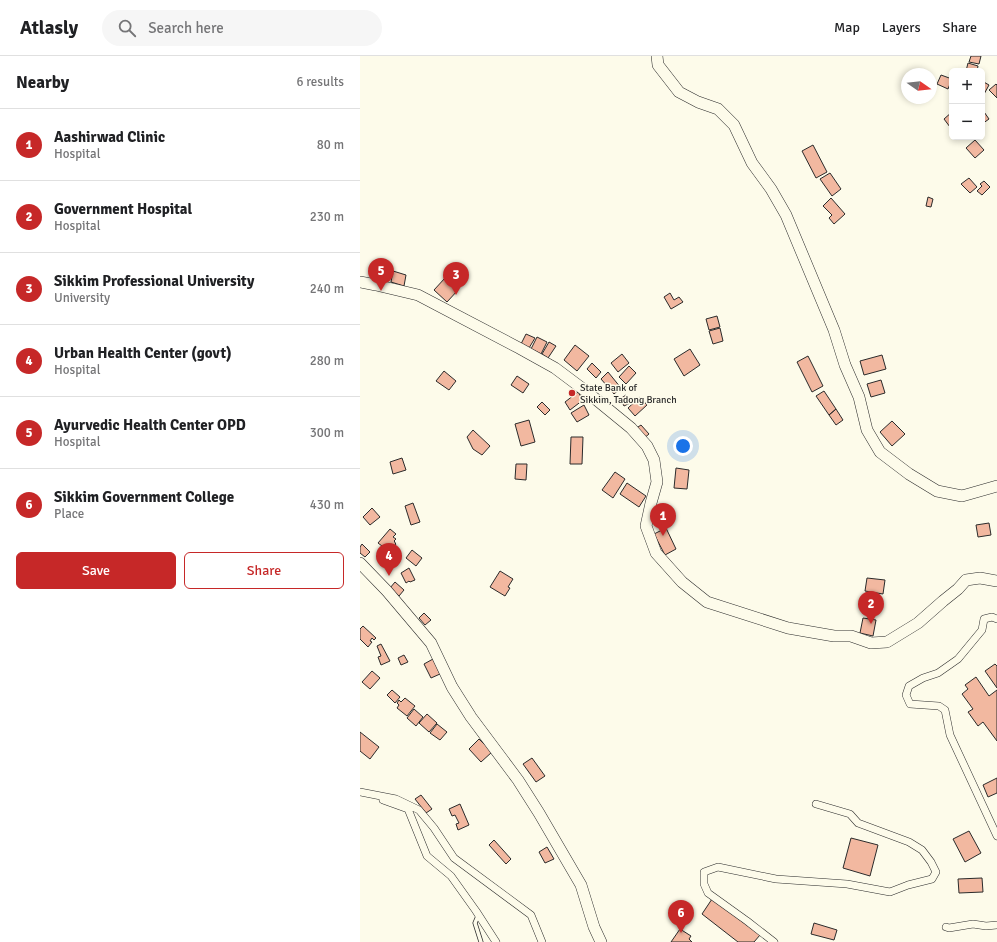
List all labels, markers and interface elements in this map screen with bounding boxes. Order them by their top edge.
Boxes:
search box [102,10,382,46]
text: Atlasly [20,16,78,40]
icon: search [116,17,138,39]
text: Search here [148,19,224,37]
text: Map [834,19,860,36]
text: Layers [882,19,921,36]
text: Share [943,19,977,36]
north arrow [901,68,937,104]
map controls [949,68,985,140]
button: + [949,68,985,104]
text: Nearby [16,72,69,93]
text: 6 results [296,74,344,90]
button: − [949,104,985,140]
text: Aashirwad Clinic [54,128,165,146]
text: 1 [25,137,33,153]
text: 80 m [317,137,344,153]
text: Hospital [54,146,101,162]
text: Government Hospital [54,200,192,218]
text: 2 [25,209,33,225]
text: 230 m [310,209,344,225]
text: Hospital [54,218,101,234]
pin: 5 [368,258,394,291]
pin: 3 [443,262,469,295]
text: Sikkim Professional University [54,272,254,290]
text: 3 [25,281,33,297]
text: 240 m [310,281,344,297]
text: University [54,290,110,306]
text: Urban Health Center (govt) [54,344,232,362]
text: 4 [25,353,33,369]
text: 280 m [310,353,344,369]
text: Hospital [54,362,101,378]
place label: State Bank of Sikkim, Tadong Branch [580,382,677,406]
marker: State Bank of Sikkim, Tadong Branch [567,388,577,398]
text: Ayurvedic Health Center OPD [54,416,246,434]
text: 5 [25,425,33,441]
text: 300 m [310,425,344,441]
text: Hospital [54,434,101,450]
your location [673,436,693,456]
text: Sikkim Government College [54,488,234,506]
text: 6 [25,497,33,513]
text: 430 m [310,497,344,513]
pin: 1 [650,503,676,536]
text: Place [54,506,84,522]
pin: 4 [376,543,402,576]
button: Save [16,552,176,589]
button: Share [184,552,344,589]
pin: 2 [858,591,884,624]
pin: 6 [668,900,694,933]

